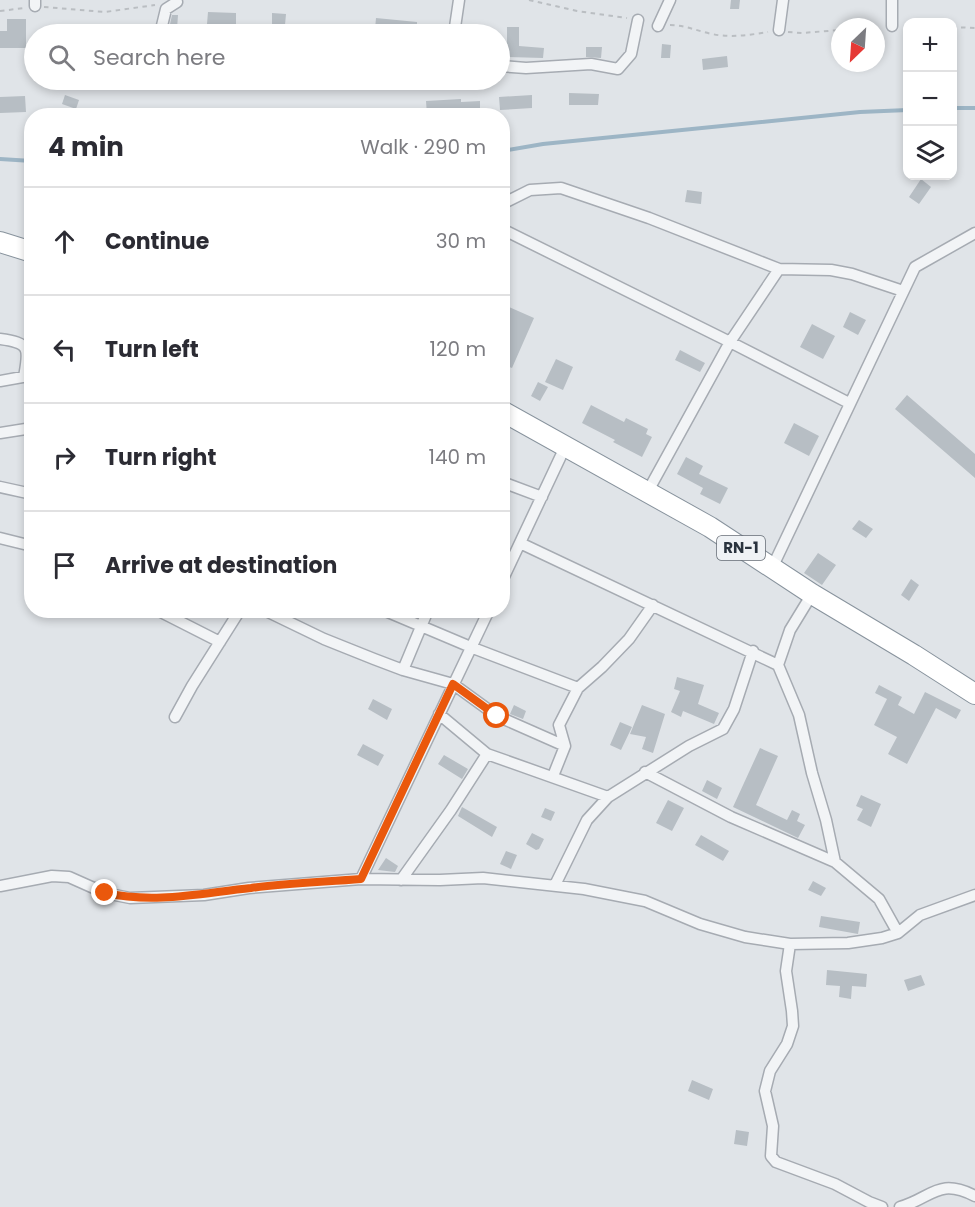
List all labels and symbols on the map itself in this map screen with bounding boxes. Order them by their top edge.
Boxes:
north arrow [831,18,885,72]
road number: RN-1 [717,536,765,560]
route start [483,702,509,728]
route end [91,879,117,905]

